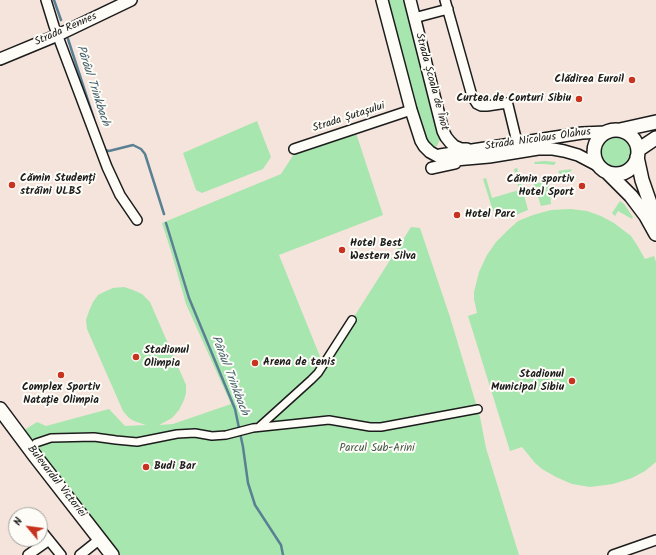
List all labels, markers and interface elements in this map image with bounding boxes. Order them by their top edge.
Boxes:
street label: Strada Rennes [33,10,99,50]
street label: Strada Școala de Înot [412,32,450,132]
water label: Pârâul Trinkbach [72,44,112,128]
place label: Clădirea Euroil [554,73,624,87]
marker: Clădirea Euroil [627,75,637,85]
place label: Curtea de Conturi Sibiu [457,92,571,106]
marker: Curtea de Conturi Sibiu [574,94,584,104]
street label: Strada Șutașului [311,100,387,136]
street label: Strada Nicolaus Olahus [484,126,592,154]
place label: Cămin Studenți străini ULBS [20,172,95,198]
place label: Cămin sportiv Hotel Sport [507,173,574,199]
marker: Cămin Studenți străini ULBS [7,180,17,190]
marker: Cămin sportiv Hotel Sport [577,181,587,191]
place label: Hotel Parc [465,208,516,222]
marker: Hotel Parc [452,210,462,220]
place label: Hotel Best Western Silva [350,237,416,263]
marker: Hotel Best Western Silva [337,245,347,255]
water label: Pârâul Trinkbach [207,334,251,418]
place label: Stadionul Olimpia [144,344,189,370]
marker: Stadionul Olimpia [131,352,141,362]
place label: Arena de tenis [263,356,335,370]
marker: Arena de tenis [250,358,260,368]
place label: Stadionul Municipal Sibiu [491,368,564,394]
marker: Complex Sportiv Natație Olimpia [56,370,66,380]
marker: Stadionul Municipal Sibiu [567,376,577,386]
place label: Complex Sportiv Natație Olimpia [22,381,100,407]
park label: Parcul Sub-Arini [339,442,415,456]
street label: Bulevardul Victoriei [24,443,88,521]
place label: Budi Bar [154,460,196,474]
marker: Budi Bar [141,462,151,472]
north arrow [8,507,48,547]
text: N [9,514,28,529]

